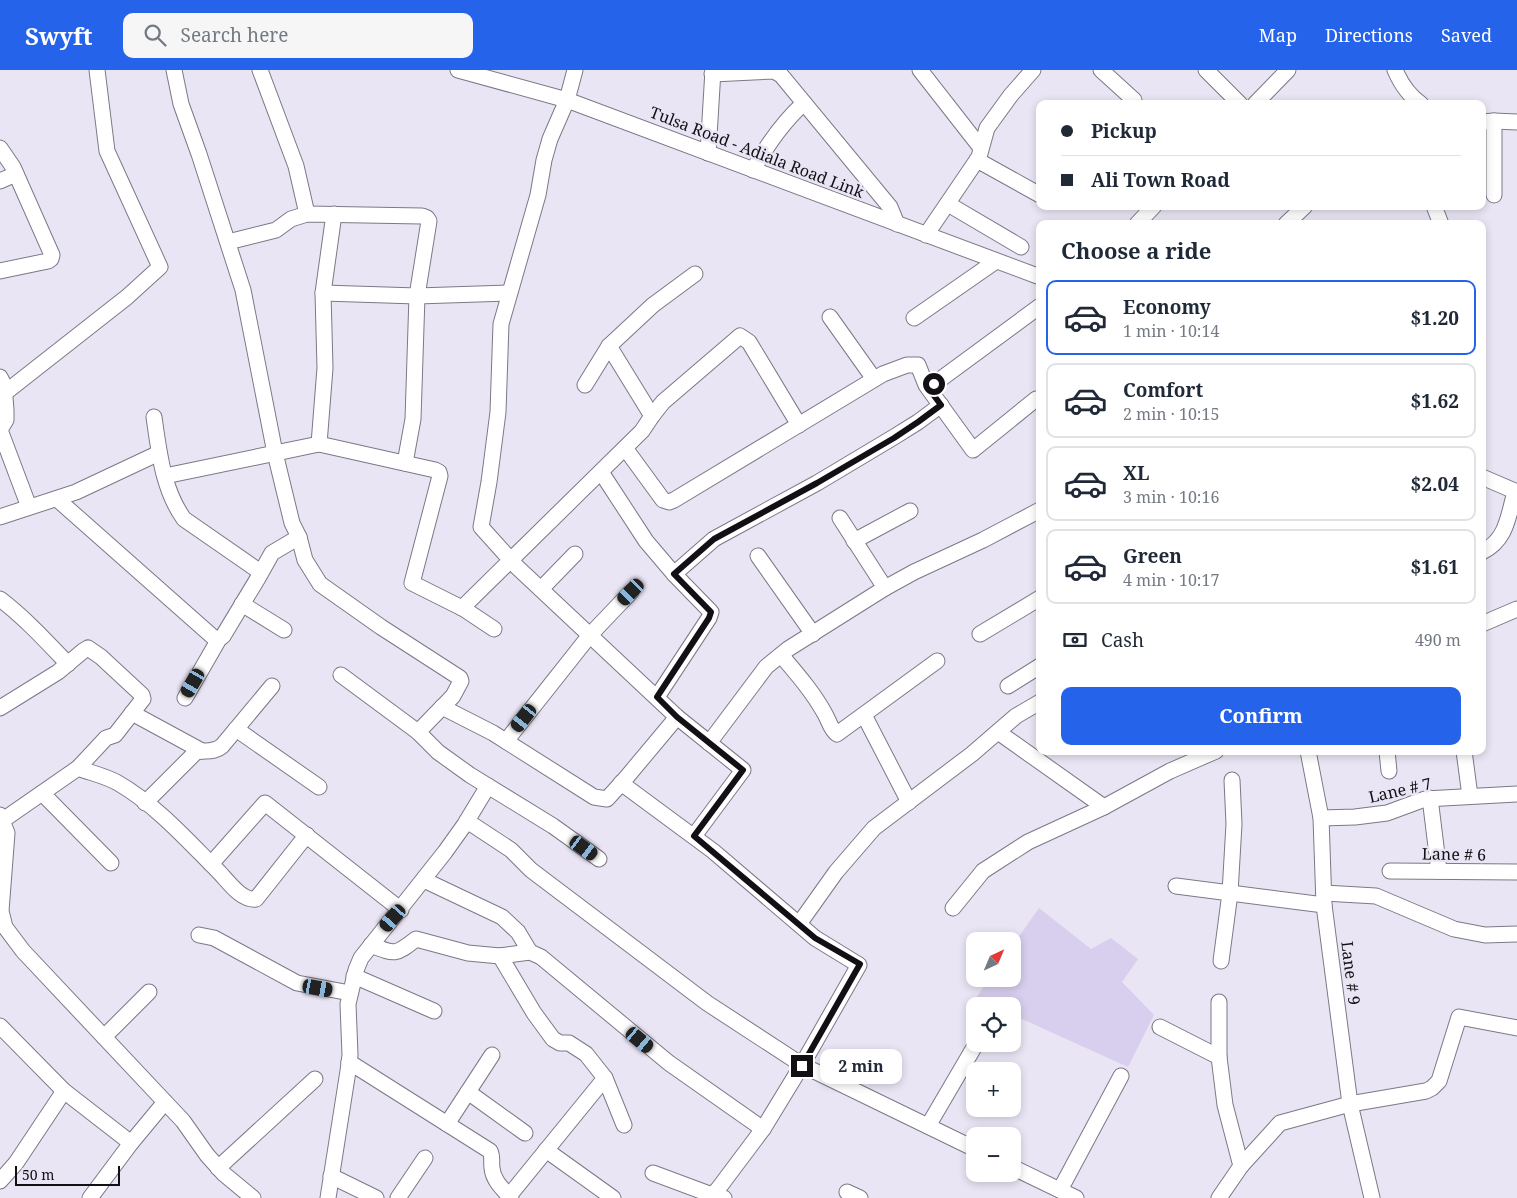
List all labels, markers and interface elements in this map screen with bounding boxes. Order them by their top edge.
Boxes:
search box [123,13,473,58]
text: Swyft [25,19,93,52]
icon: search [141,21,169,49]
text: Search here [181,22,288,48]
text: Map [1259,23,1297,47]
text: Directions [1325,23,1413,47]
text: Saved [1441,23,1492,47]
street label: Tulsa Road - Adiala Road Link [647,101,868,203]
text: Pickup [1091,118,1157,144]
text: Ali Town Road [1091,167,1230,193]
text: Choose a ride [1061,235,1211,265]
text: Economy [1123,294,1211,320]
icon: car [1063,295,1108,340]
text: $1.20 [1410,305,1459,331]
text: 1 min · 10:14 [1123,320,1219,342]
route start [923,373,945,395]
text: Comfort [1123,377,1203,403]
icon: car [1063,378,1108,423]
text: $1.62 [1410,388,1459,414]
text: 2 min · 10:15 [1123,403,1219,425]
text: XL [1123,460,1149,486]
icon: car [1063,461,1108,506]
text: $2.04 [1410,471,1459,497]
text: 3 min · 10:16 [1123,486,1219,508]
text: Green [1123,543,1182,569]
icon: car [1063,544,1108,589]
text: $1.61 [1410,554,1459,580]
text: 4 min · 10:17 [1123,569,1219,591]
car [615,576,646,608]
icon: cash [1061,626,1089,654]
text: Cash [1101,627,1144,653]
text: 490 m [1415,629,1461,651]
car [179,666,206,700]
button: Confirm [1061,687,1461,745]
car [508,702,539,734]
street label: Lane # 7 [1366,772,1434,808]
car [567,833,600,863]
street label: Lane # 6 [1422,842,1486,866]
car [377,902,408,934]
north arrow [966,932,1021,988]
map controls [966,932,1021,1182]
street label: Lane # 9 [1336,940,1366,1006]
car [301,978,334,998]
button: locate [966,997,1021,1052]
car [623,1025,656,1055]
callout: 2 min [820,1048,902,1084]
route end [791,1055,813,1077]
text: 2 min [838,1055,884,1077]
button: + [966,1062,1021,1117]
button: − [966,1127,1021,1182]
scale bar [15,1163,120,1186]
text: 50 m [22,1165,55,1184]

